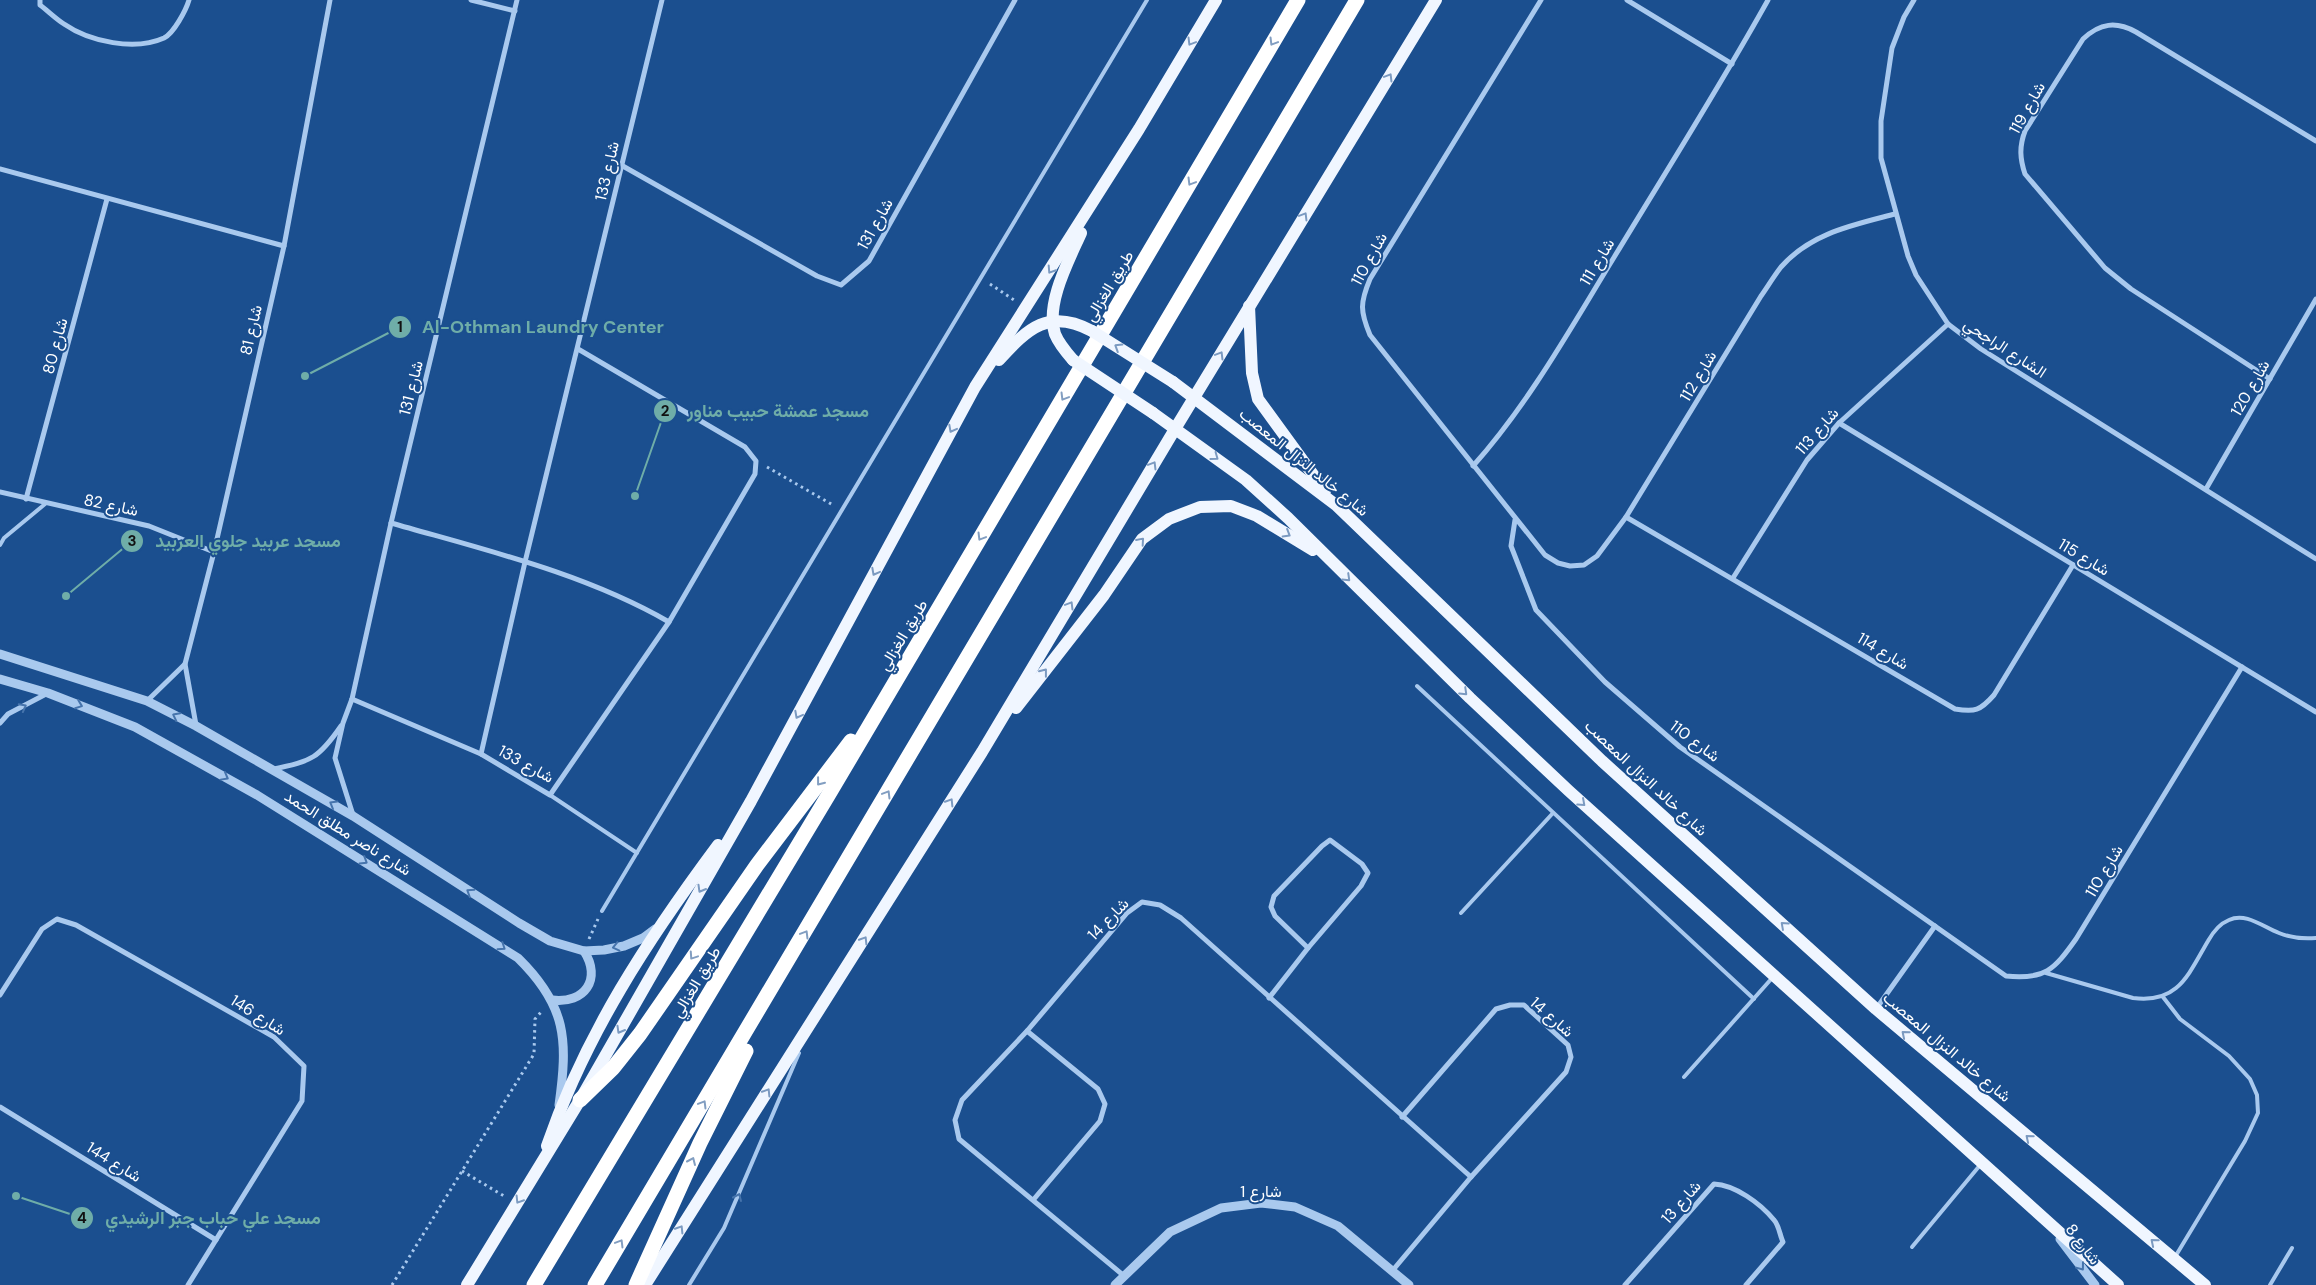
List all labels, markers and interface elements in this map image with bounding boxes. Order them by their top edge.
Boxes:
one-way arrow [1187,36,1197,45]
one-way arrow [1270,37,1280,46]
one-way arrow [1383,74,1392,83]
street label: شارع 119 [2004,78,2051,138]
street label: شارع 133 [590,139,625,203]
one-way arrow [1187,176,1197,185]
street label: شارع 131 [852,195,899,254]
one-way arrow [1298,213,1308,222]
street label: شارع 110 [1346,229,1393,290]
street label: شارع 111 [1575,235,1620,290]
street label: طريق الغزالي [1080,247,1141,327]
one-way arrow [1048,264,1057,273]
street label: شارع 81 [235,303,268,357]
callout: Al-Othman Laundry Center [387,310,674,343]
street label: الشارع الراجحي [1958,313,2050,385]
text: Al-Othman Laundry Center [422,315,664,339]
street label: شارع 80 [37,316,74,377]
text: 1 [397,317,403,337]
one-way arrow [1114,344,1124,353]
street label: شارع 112 [1675,347,1722,406]
one-way arrow [1214,351,1223,360]
street label: شارع 120 [2226,356,2275,420]
street label: شارع 131 [394,358,429,418]
one-way arrow [1060,392,1070,401]
callout: مسجد عمشة حبيب مناور [653,394,879,427]
text: مسجد عمشة حبيب مناور [686,399,869,423]
text: 2 [661,401,670,421]
street label: شارع خالد النزال المعصب [1234,403,1373,522]
street label: شارع 113 [1791,403,1844,460]
one-way arrow [948,424,958,433]
one-way arrow [1209,451,1218,461]
one-way arrow [1147,462,1157,471]
street label: شارع 82 [82,489,140,522]
callout: مسجد عربيد جلوي العربيد [120,524,350,557]
one-way arrow [1281,528,1290,538]
text: مسجد عربيد جلوي العربيد [155,529,341,556]
text: 3 [127,531,137,551]
one-way arrow [977,532,987,541]
street label: شارع 115 [2054,534,2113,581]
one-way arrow [1135,538,1144,547]
one-way arrow [871,567,881,576]
one-way arrow [1342,572,1351,581]
street label: طريق الغزالي [874,596,935,676]
one-way arrow [1064,601,1074,610]
street label: 114 شارع [1853,628,1912,675]
one-way arrow [1039,669,1047,678]
one-way arrow [1458,686,1467,695]
one-way arrow [75,700,83,710]
one-way arrow [17,703,26,713]
one-way arrow [794,710,804,719]
one-way arrow [172,712,181,722]
street label: شارع خالد النزال المعصب [1579,715,1712,841]
street label: شارع 110 [1665,715,1724,767]
street label: شارع 133 [494,740,557,789]
one-way arrow [220,771,229,781]
one-way arrow [817,776,825,785]
street label: شارع ناصر مطلق الحمد [280,786,415,881]
one-way arrow [881,791,891,800]
one-way arrow [1576,797,1585,806]
one-way arrow [944,799,954,808]
one-way arrow [329,801,338,811]
street label: شارع 110 [2080,841,2129,902]
one-way arrow [358,855,368,864]
one-way arrow [697,884,707,893]
one-way arrow [466,888,475,898]
street label: شارع 14 [1083,893,1134,945]
one-way arrow [1780,922,1789,931]
one-way arrow [798,931,808,940]
one-way arrow [857,936,867,945]
one-way arrow [496,941,505,950]
one-way arrow [612,941,621,952]
street label: طريق الغزالي [667,943,728,1023]
one-way arrow [690,950,699,959]
street label: شارع خالد النزال المعصب [1878,987,2015,1108]
street label: شارع 146 [226,990,290,1041]
street label: شارع 14 [1525,992,1578,1042]
one-way arrow [617,1025,627,1034]
one-way arrow [1902,1031,1911,1039]
one-way arrow [761,1088,771,1097]
one-way arrow [697,1100,707,1109]
one-way arrow [2026,1135,2035,1144]
street label: شارع 144 [82,1137,145,1188]
one-way arrow [686,1157,697,1166]
street label: شارع 13 [1656,1176,1706,1229]
street label: شارع 1 [1240,1181,1282,1203]
one-way arrow [731,1193,742,1202]
one-way arrow [516,1195,526,1204]
callout: مسجد علي حباب جبر الرشيدي [70,1202,330,1235]
text: مسجد علي حباب جبر الرشيدي [105,1206,321,1233]
text: 4 [77,1208,87,1228]
street label: شارع 8 [2060,1219,2105,1269]
one-way arrow [674,1225,684,1234]
one-way arrow [614,1240,624,1249]
one-way arrow [2151,1240,2160,1248]
one-way arrow [2076,1261,2084,1270]

